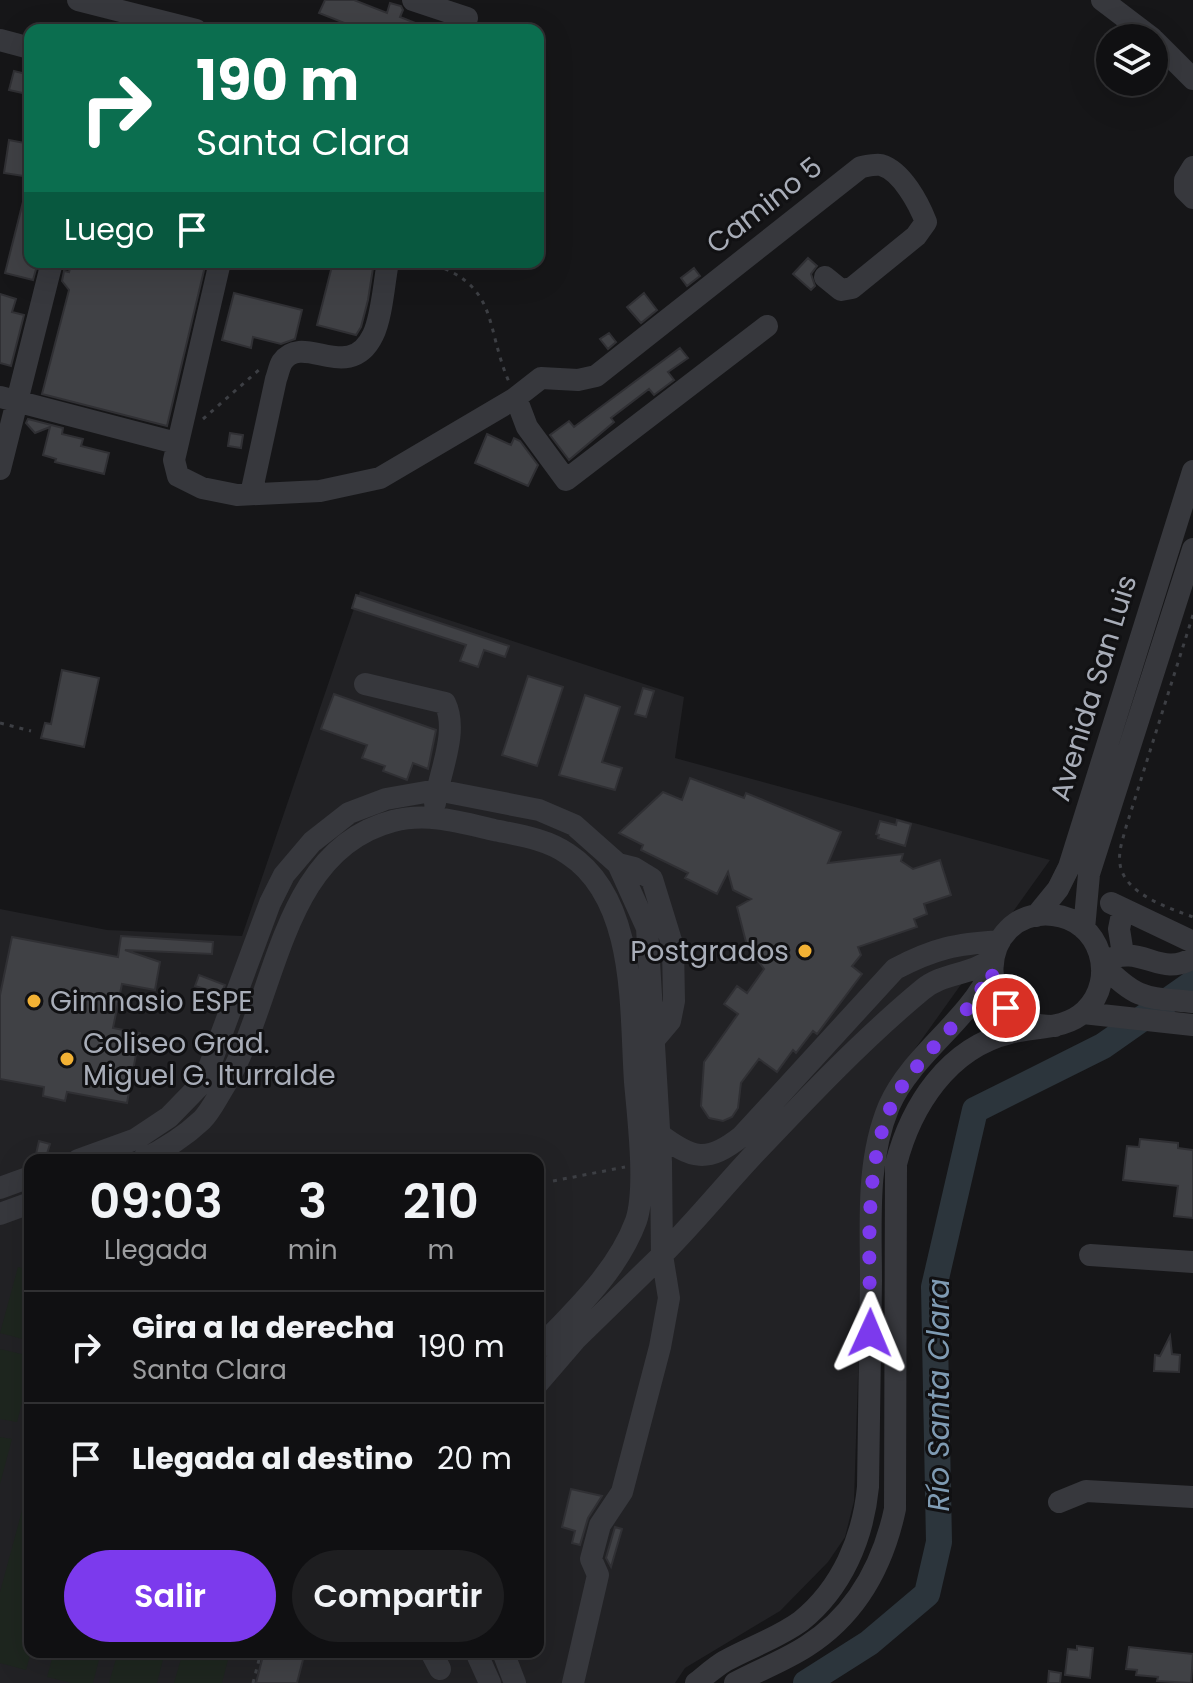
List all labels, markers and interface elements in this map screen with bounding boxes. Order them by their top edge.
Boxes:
map controls [1096,24,1168,96]
button: layers [1096,24,1168,96]
text: 190 m [196,41,359,120]
icon: right [64,56,168,160]
text: Santa Clara [196,117,410,168]
street label: Camino 5 [698,148,830,263]
text: Luego [64,208,154,251]
icon: arrive [170,208,214,252]
street label: Avenida San Luis [1041,570,1146,806]
place label: Postgrados [630,932,789,971]
marker: Postgrados [796,942,814,960]
pin [972,974,1040,1042]
place label: Gimnasio ESPE [50,982,253,1021]
icon: arrive [984,986,1028,1030]
marker: Gimnasio ESPE [25,992,43,1010]
place label: Coliseo Grad. Miguel G. Iturralde [83,1024,336,1095]
marker: Coliseo Grad. Miguel G. Iturralde [58,1050,76,1068]
text: 09:03 [89,1168,223,1235]
text: 3 [298,1168,327,1235]
text: 210 [403,1168,479,1235]
text: Llegada [104,1232,208,1268]
text: min [288,1232,338,1268]
text: m [427,1232,454,1268]
water label: Río Santa Clara [917,1278,960,1512]
position arrow [828,1291,912,1375]
text: Gira a la derecha [132,1306,395,1349]
icon: right [64,1325,108,1369]
text: 190 m [419,1325,505,1368]
text: Santa Clara [132,1352,287,1388]
icon: arrive [64,1437,108,1481]
text: Llegada al destino [132,1437,413,1480]
text: 20 m [437,1437,512,1480]
button: Salir [64,1550,276,1642]
button: Compartir [292,1550,504,1642]

